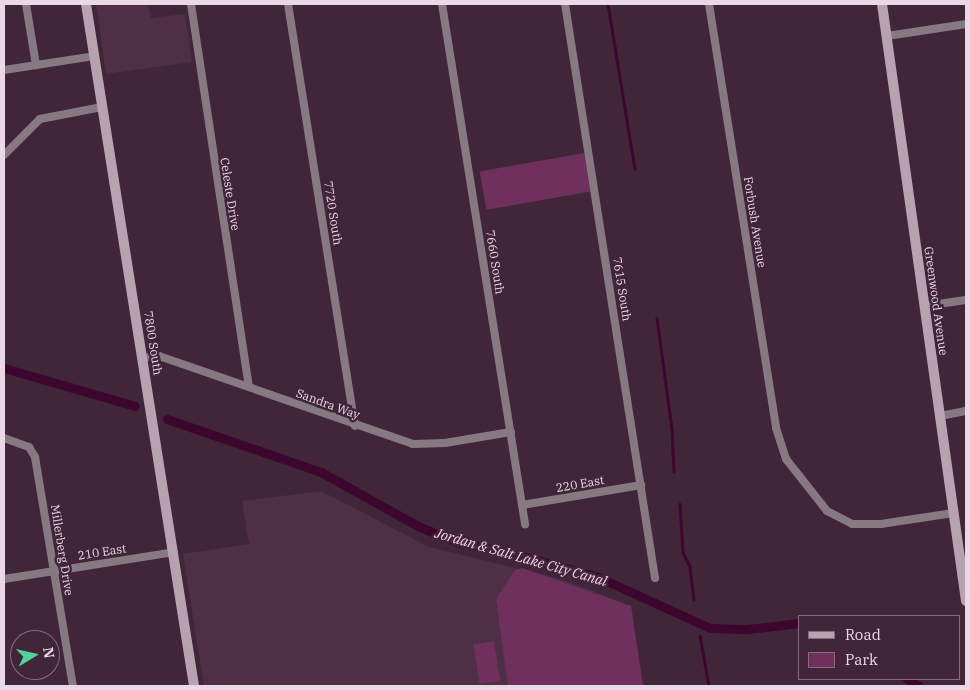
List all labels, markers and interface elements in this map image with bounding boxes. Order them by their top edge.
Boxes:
street label: Celeste Drive [217,157,243,231]
street label: Forbush Avenue [741,175,769,269]
street label: 7720 South [321,180,345,246]
street label: 7660 South [483,229,507,295]
street label: Greenwood Avenue [921,246,951,356]
street label: 7615 South [610,256,634,322]
street label: 7800 South [141,310,165,376]
street label: Sandra Way [294,386,362,422]
street label: 220 East [555,473,605,495]
street label: Millerberg Drive [48,504,76,596]
water label: Jordan & Salt Lake City Canal [433,524,609,590]
street label: 210 East [77,541,127,563]
legend [798,615,960,680]
text: Road [845,625,881,644]
north arrow [10,630,60,680]
text: N [39,646,59,660]
text: Park [845,650,878,669]

